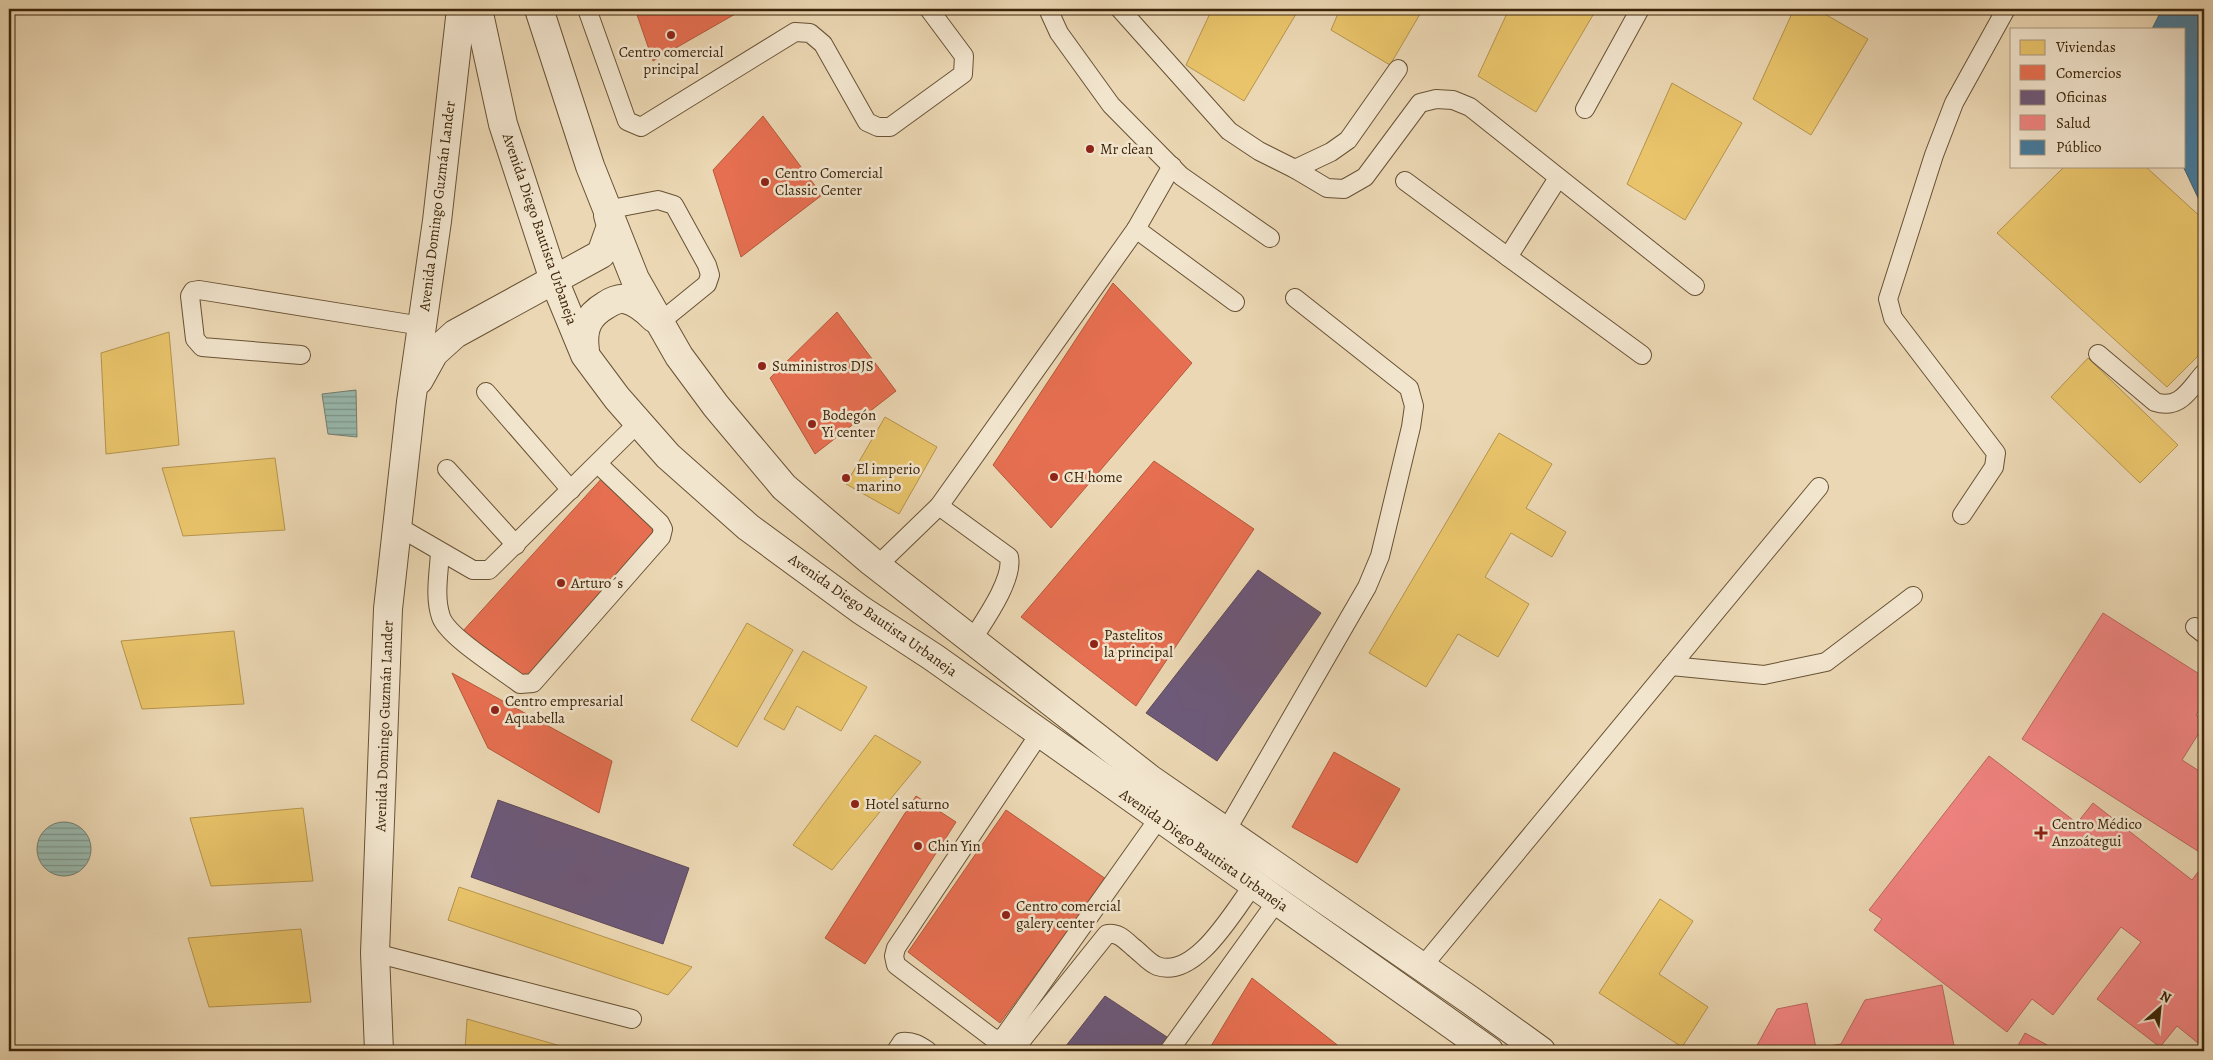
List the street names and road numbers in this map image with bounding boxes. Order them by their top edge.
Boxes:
street label: Avenida Domingo Guzmán Lander [414,99,460,313]
street label: Avenida Diego Bautista Urbaneja [497,130,582,328]
street label: Avenida Diego Bautista Urbaneja [784,548,961,681]
street label: Avenida Domingo Guzmán Lander [370,620,398,833]
street label: Avenida Diego Bautista Urbaneja [1115,783,1292,916]

